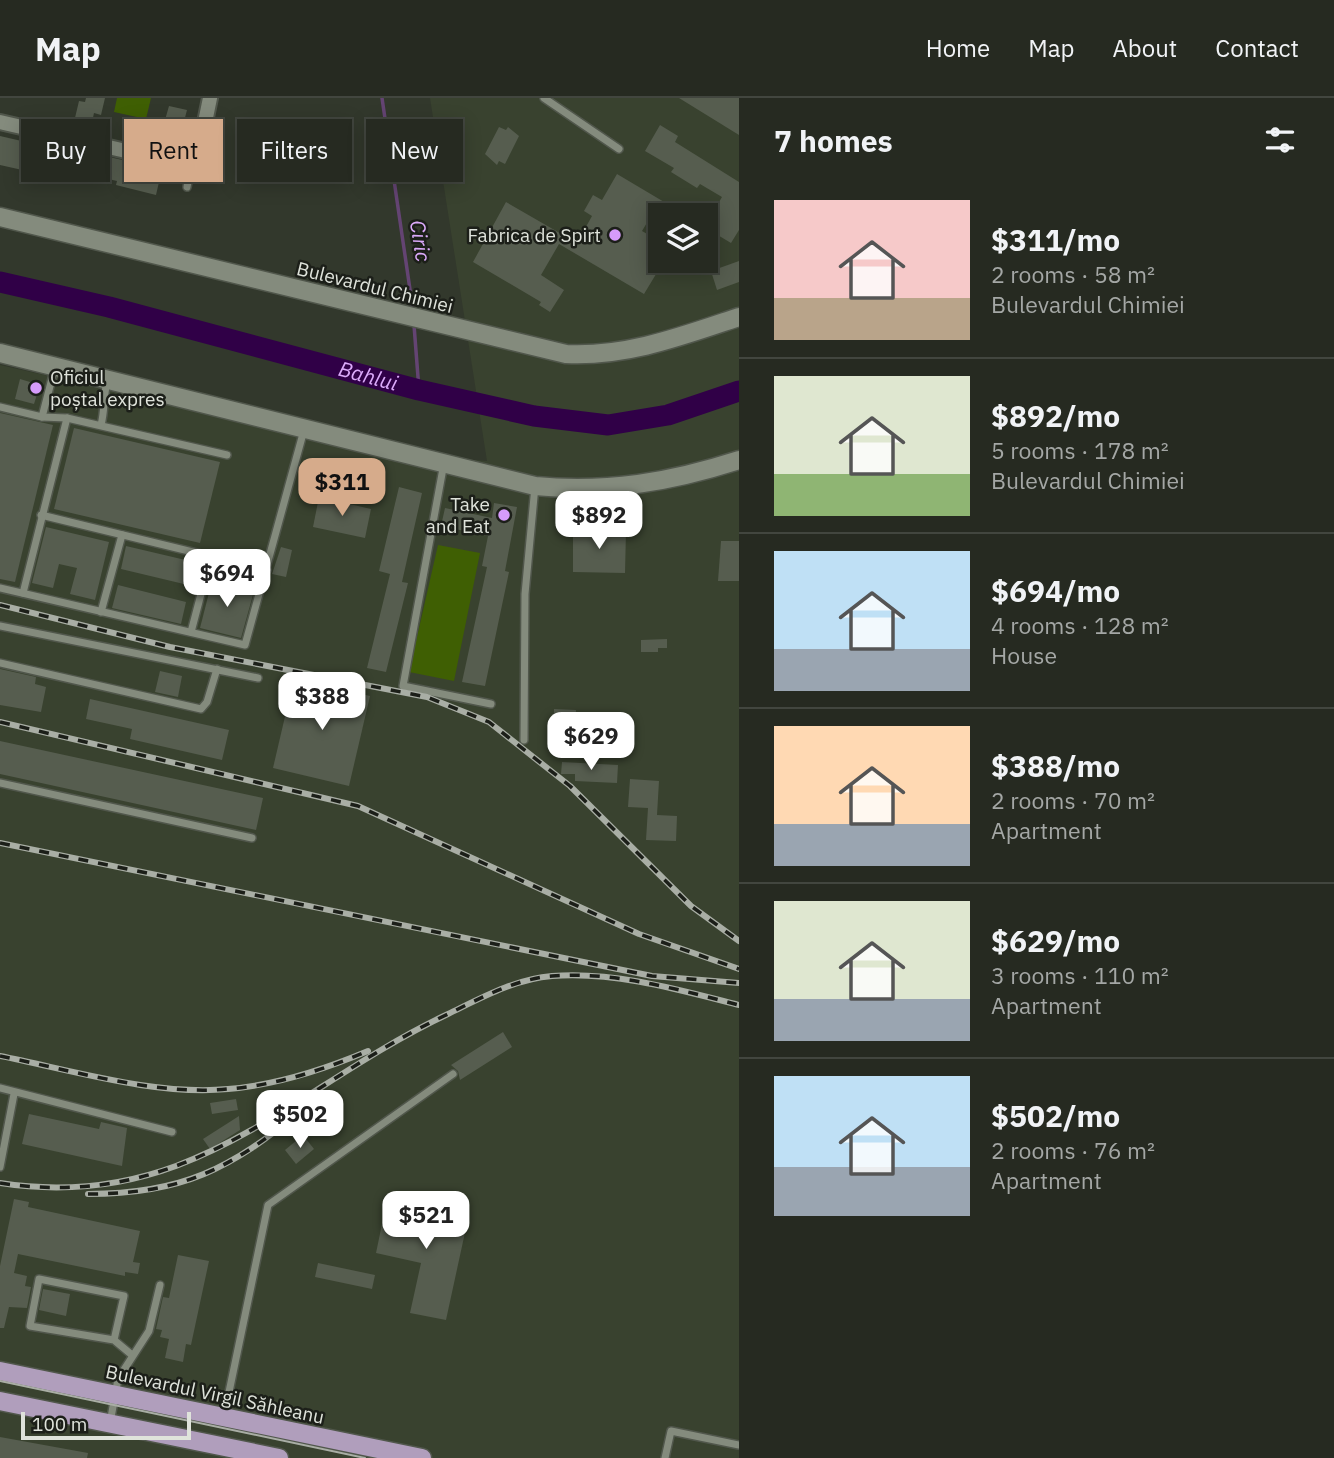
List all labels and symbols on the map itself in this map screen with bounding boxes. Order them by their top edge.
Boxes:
water label: Ciric [404,218,438,264]
place label: Fabrica de Spirt [468,223,601,247]
marker: Fabrica de Spirt [607,227,623,243]
street label: Bulevardul Chimiei [294,256,456,318]
water label: Bahlui [336,354,401,397]
place label: Oficiul poștal expres [50,365,165,411]
marker: Oficiul poștal expres [28,380,44,396]
pin: $311 [301,458,383,518]
pin: $892 [558,491,640,551]
place label: Take and Eat [426,492,490,538]
marker: Take and Eat [496,507,512,523]
pin: $694 [186,550,268,609]
pin: $388 [281,672,363,732]
pin: $629 [550,712,632,772]
pin: $502 [259,1090,341,1150]
pin: $521 [385,1192,467,1251]
street label: Bulevardul Virgil Săhleanu [103,1359,327,1429]
scale bar [21,1409,191,1441]

